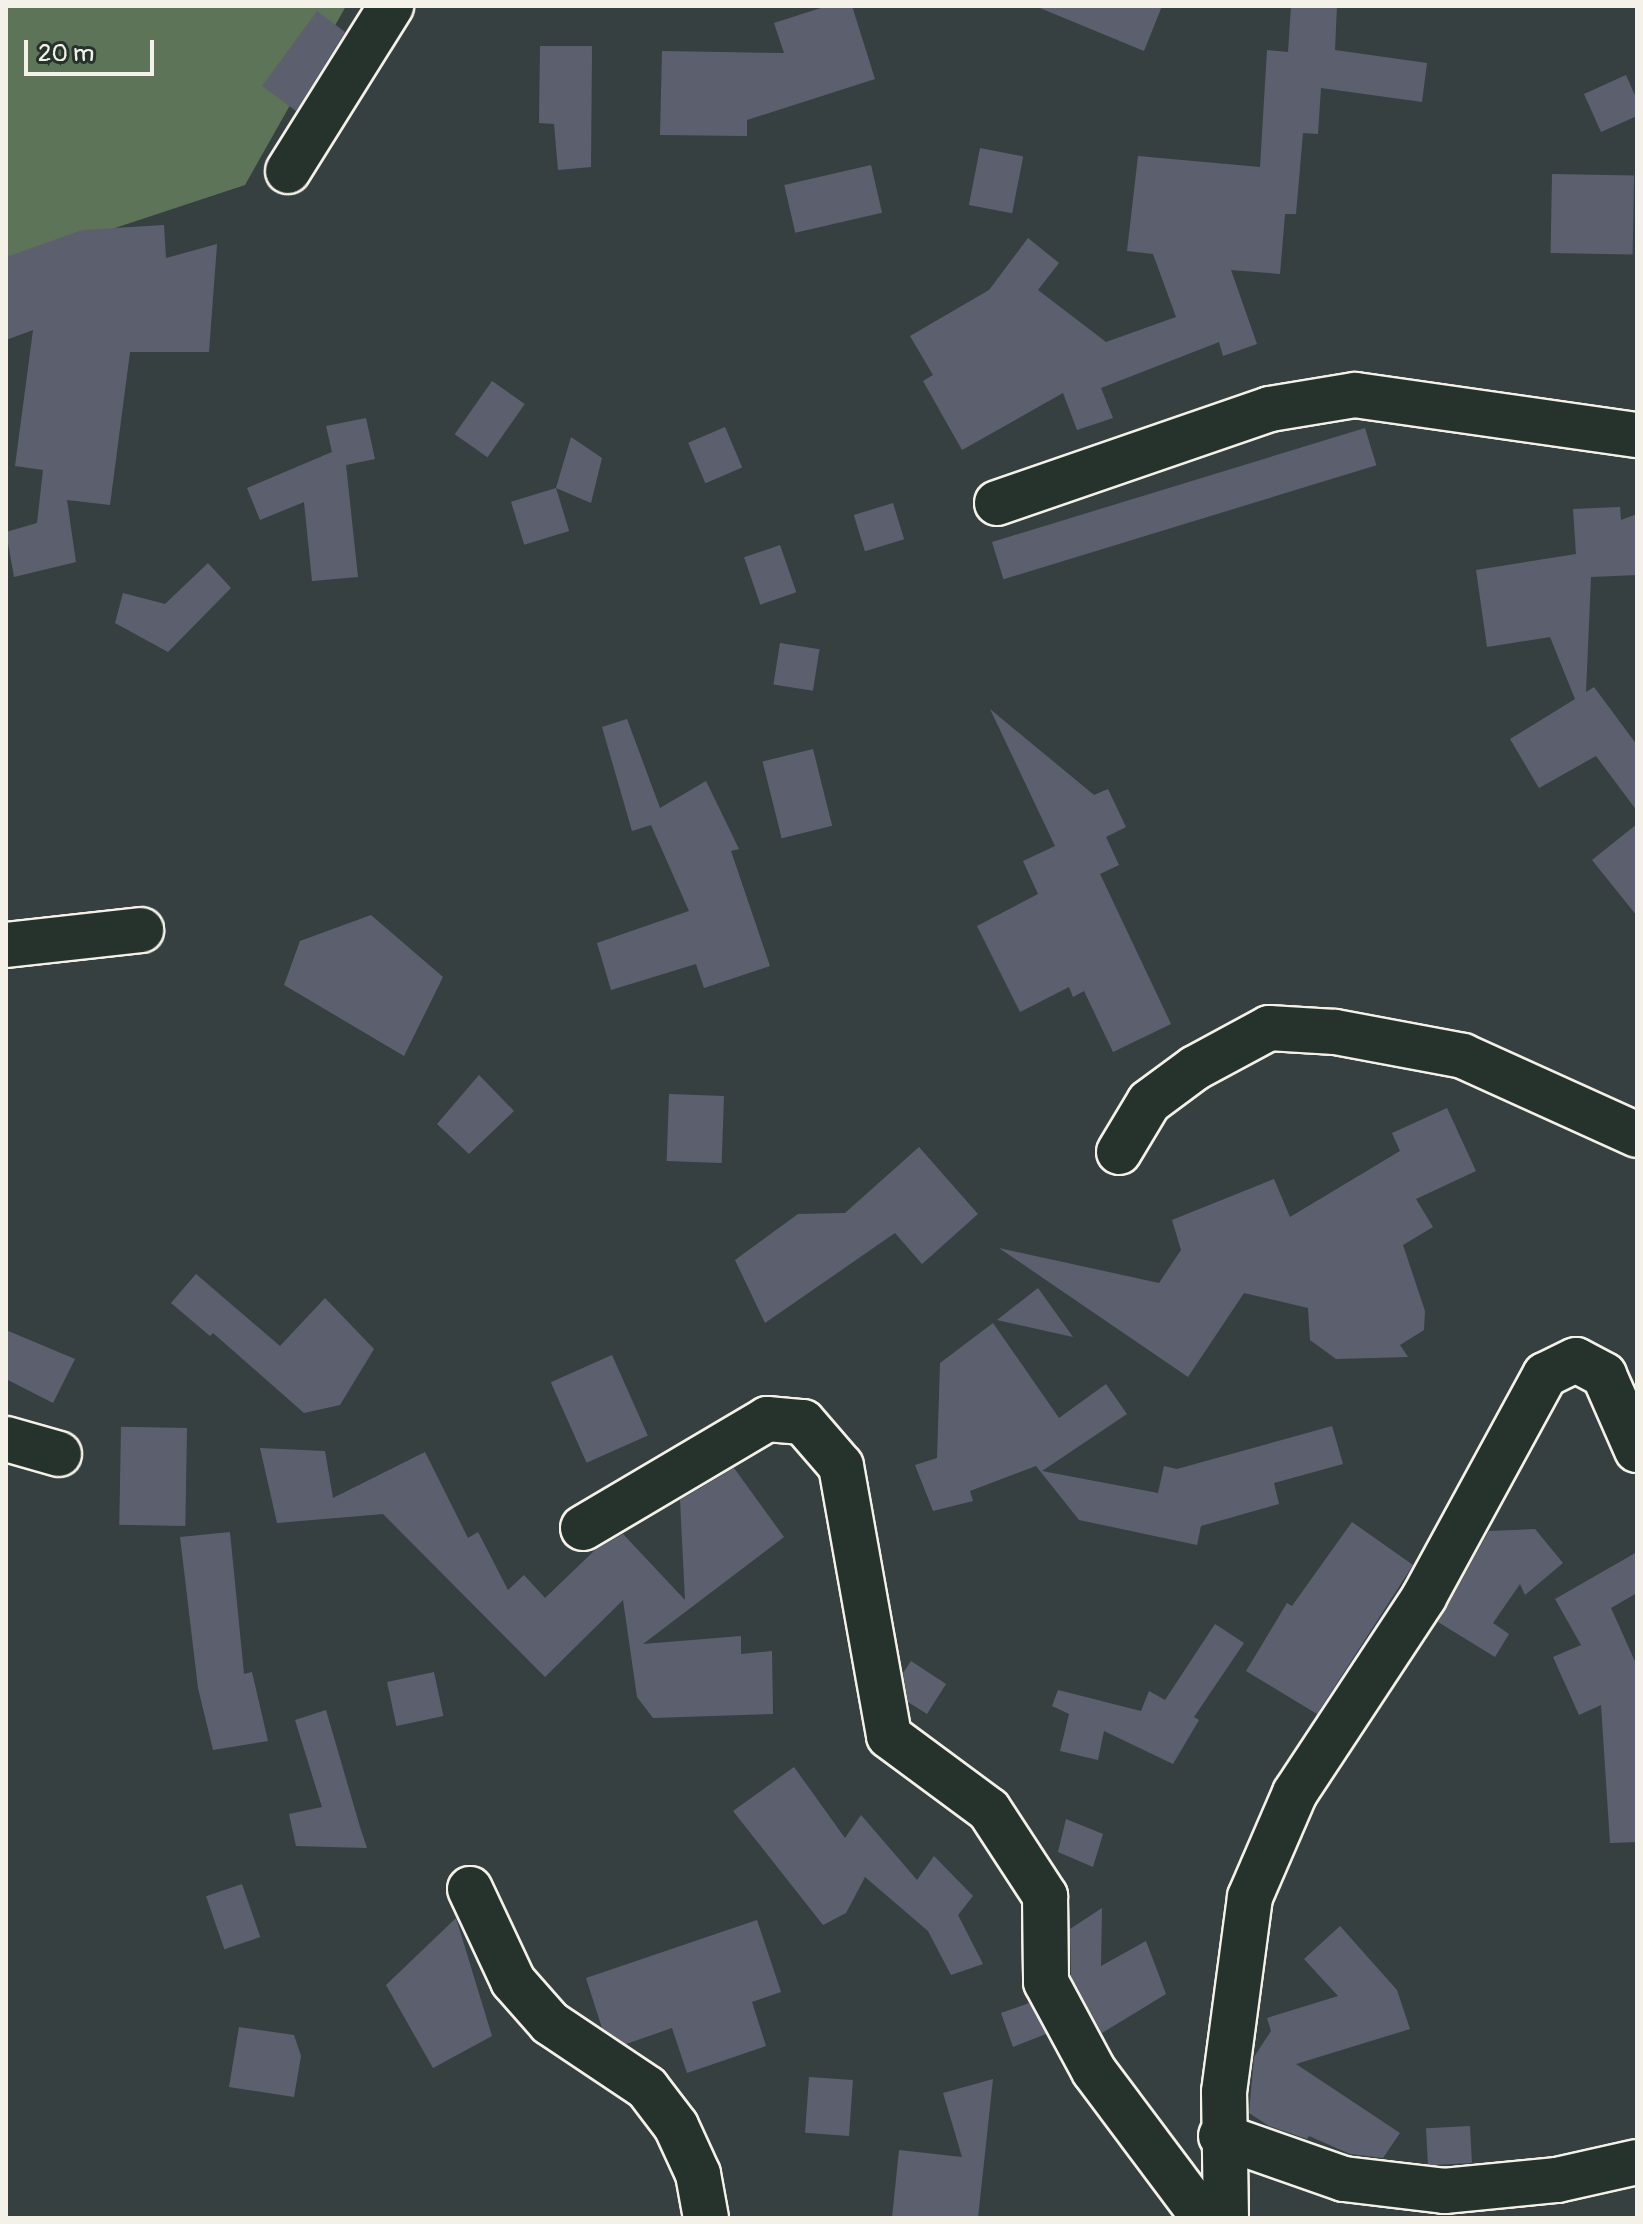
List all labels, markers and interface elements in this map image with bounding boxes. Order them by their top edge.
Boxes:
scale bar [28,24,158,74]
text: 20 m [38,39,94,68]

